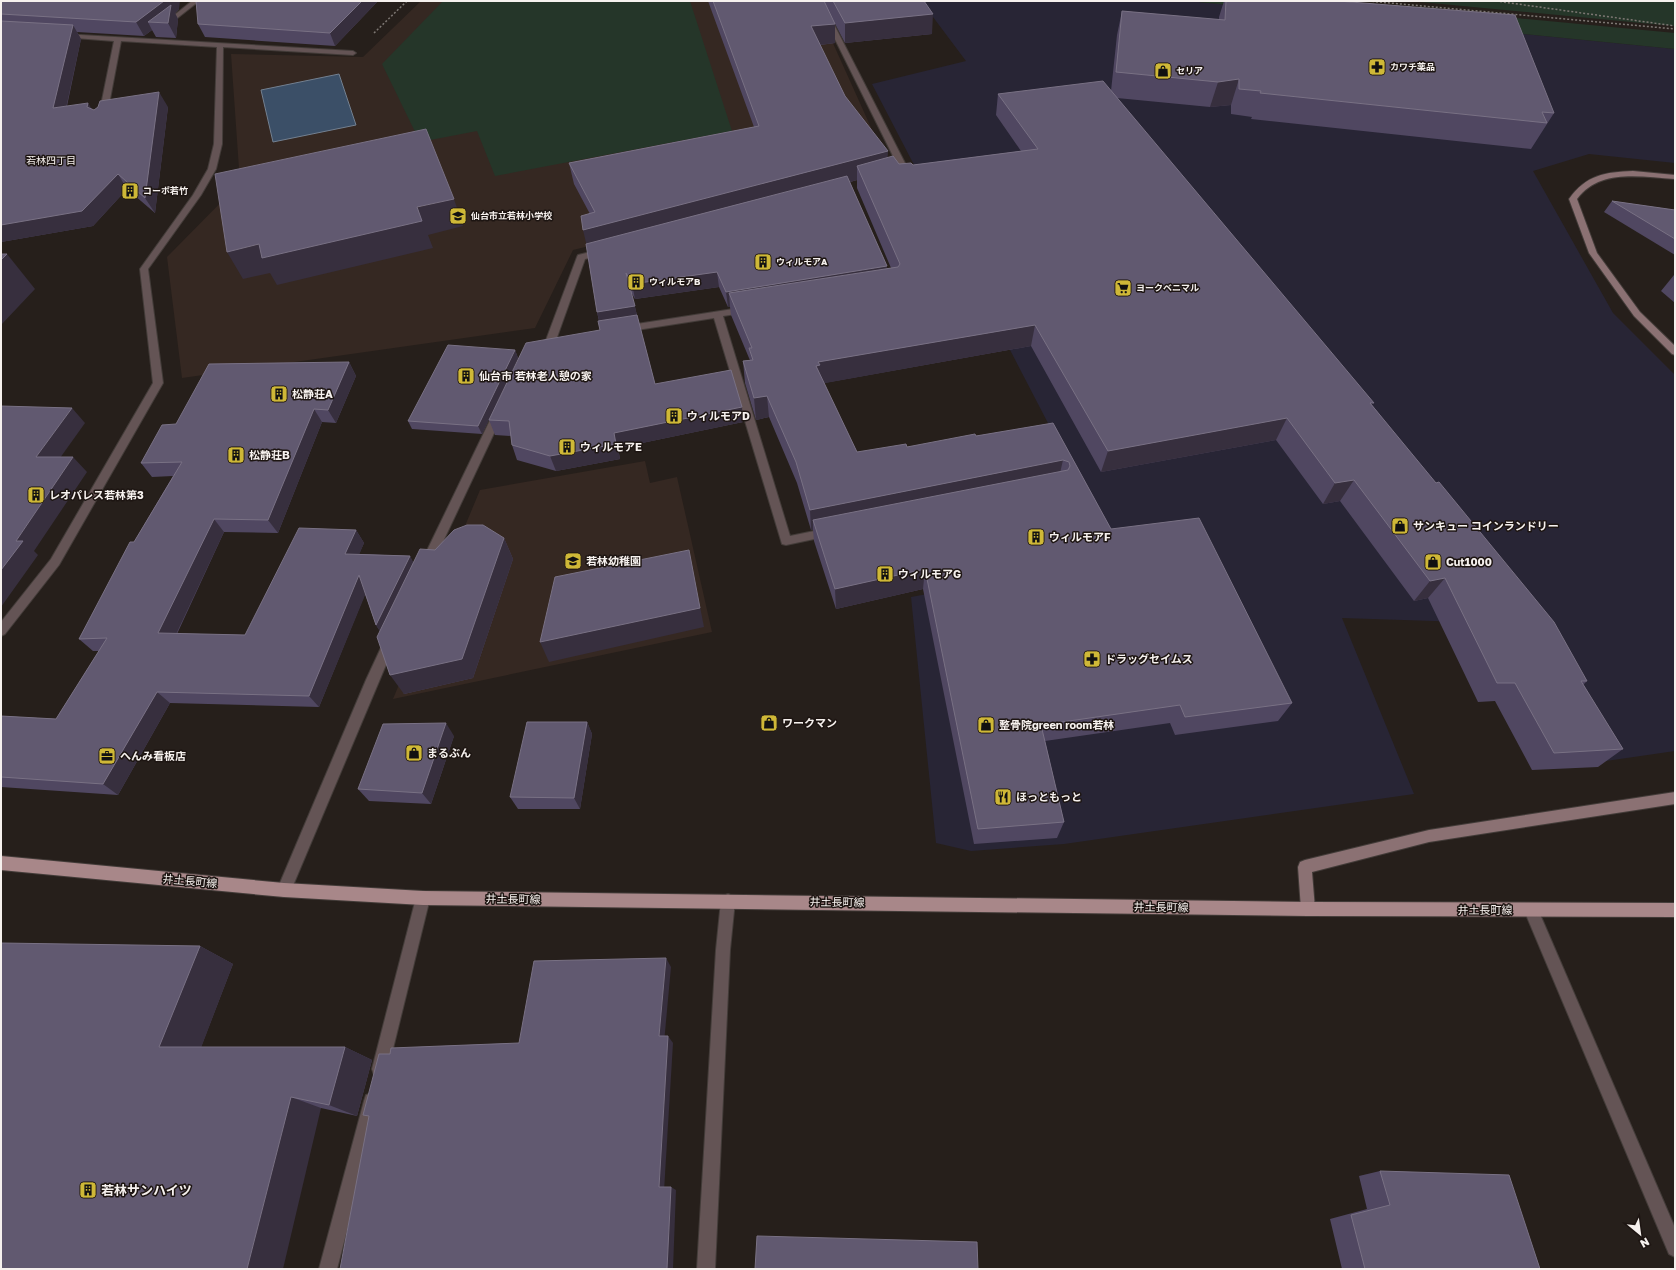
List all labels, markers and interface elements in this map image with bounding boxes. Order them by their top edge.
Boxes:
pharmacy icon: カワチ薬品 [1367,57,1387,77]
shop icon: セリア [1153,61,1173,81]
place label: カワチ薬品 [1390,61,1435,72]
place label: セリア [1176,65,1203,76]
district label: 若林四丁目 [26,154,76,166]
building icon: コーポ若竹 [120,181,140,201]
place label: コーポ若竹 [143,185,188,196]
school or university icon: 仙台市立若林小学校 [448,206,468,226]
place label: 仙台市立若林小学校 [470,210,553,221]
building icon: ウィルモアA [753,252,773,272]
place label: ウィルモアA [776,256,828,267]
building icon: ウィルモアB [626,272,646,292]
place label: ウィルモアB [649,276,701,287]
supermarket icon: ヨークベニマル [1113,278,1133,298]
place label: ヨークベニマル [1136,282,1199,293]
building icon: 仙台市 若林老人憩の家 [456,366,476,386]
place label: 仙台市 若林老人憩の家 [479,369,592,382]
building icon: 松静荘A [269,384,289,404]
place label: 松静荘A [292,387,333,400]
building icon: ウィルモアD [664,406,684,426]
place label: ウィルモアD [687,409,750,422]
building icon: ウィルモアE [557,437,577,457]
place label: ウィルモアE [580,440,642,453]
building icon: 松静荘B [226,445,246,465]
place label: 松静荘B [249,448,290,461]
building icon: レオパレス若林第3 [26,485,46,505]
place label: レオパレス若林第3 [49,488,144,501]
shop icon: サンキュー コインランドリー [1390,516,1410,536]
place label: サンキュー コインランドリー [1413,519,1559,532]
building icon: ウィルモアF [1026,527,1046,547]
place label: ウィルモアF [1049,530,1111,543]
school or university icon: 若林幼稚園 [563,551,583,571]
shop icon: Cut1000 [1423,552,1443,572]
place label: 若林幼稚園 [586,554,641,567]
place label: Cut1000 [1446,555,1492,568]
building icon: ウィルモアG [875,564,895,584]
place label: ウィルモアG [898,567,961,580]
pharmacy icon: ドラッグセイムス [1082,649,1102,669]
place label: ドラッグセイムス [1105,652,1193,665]
shop icon: ワークマン [759,713,779,733]
shop icon: 整骨院green room若林 [976,715,996,735]
place label: ワークマン [782,716,837,729]
place label: 整骨院green room若林 [999,718,1114,731]
shop icon: まるぶん [404,743,424,763]
office icon: へんみ看板店 [97,746,117,766]
place label: まるぶん [427,746,471,759]
place label: へんみ看板店 [120,749,186,762]
restaurant icon: ほっともっと [993,787,1013,807]
place label: ほっともっと [1016,790,1082,803]
street label: 井土長町線 [162,872,218,889]
street label: 井土長町線 [485,892,541,905]
street label: 井土長町線 [809,895,865,908]
street label: 井土長町線 [1133,900,1189,913]
street label: 井土長町線 [1458,903,1513,916]
building icon: 若林サンハイツ [78,1180,98,1200]
place label: 若林サンハイツ [101,1182,192,1198]
north arrow [1620,1214,1660,1254]
text: N [1638,1235,1652,1251]

